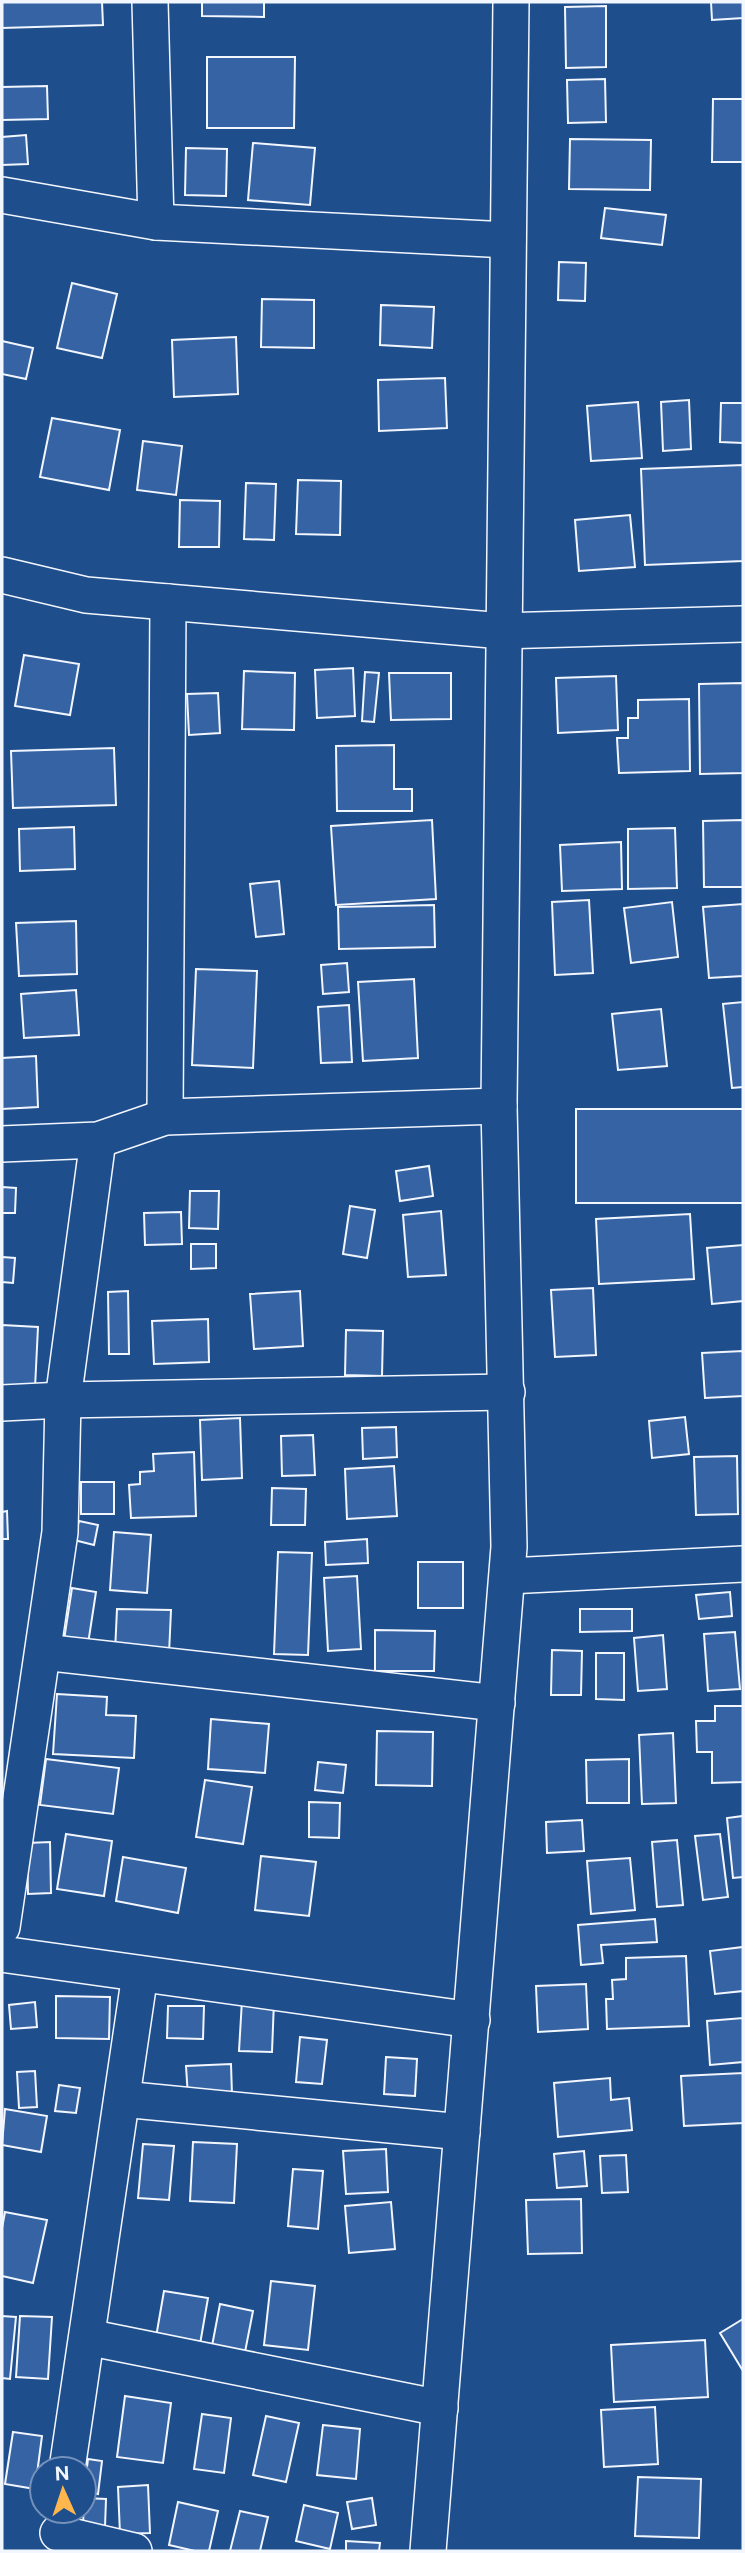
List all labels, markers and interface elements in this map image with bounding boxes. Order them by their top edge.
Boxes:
north arrow [28,2455,98,2525]
text: N [54,2462,70,2484]

